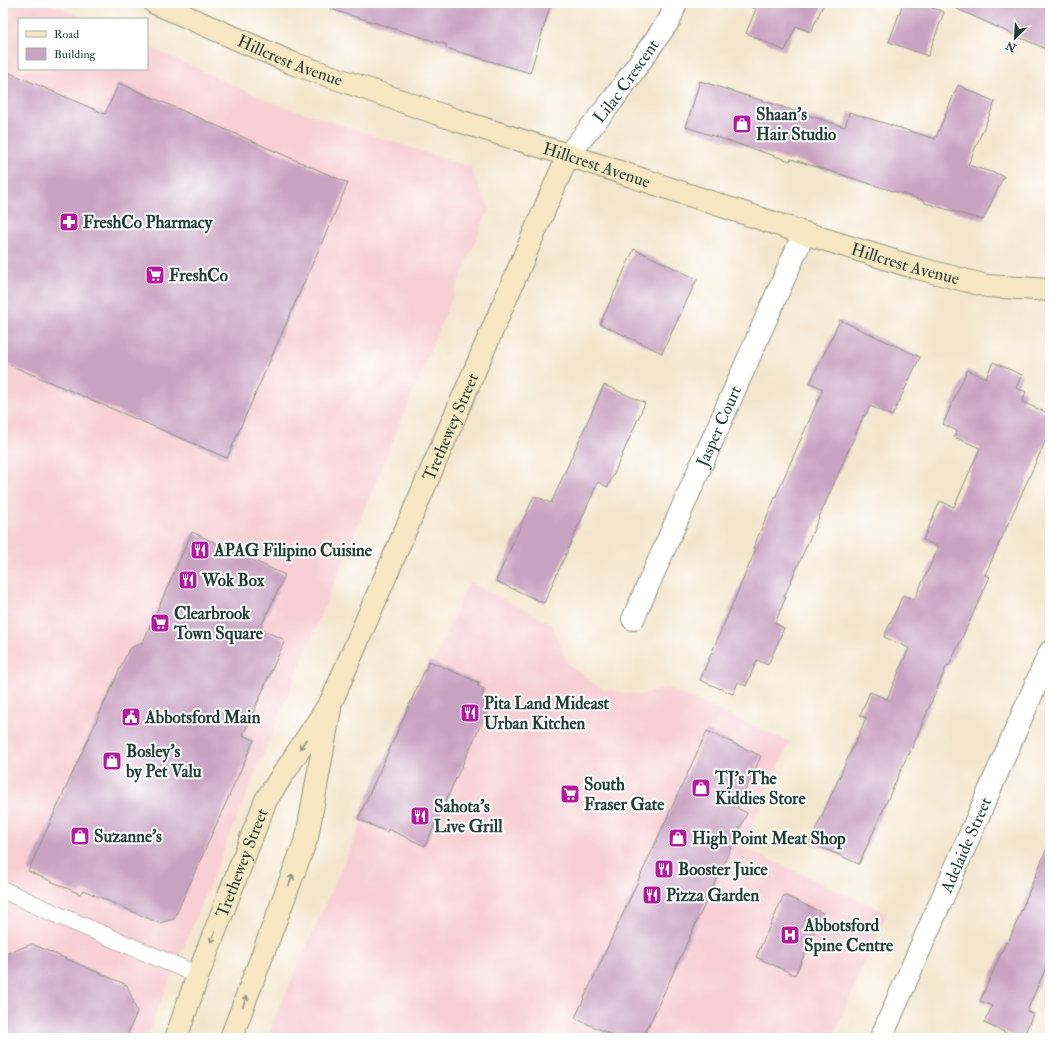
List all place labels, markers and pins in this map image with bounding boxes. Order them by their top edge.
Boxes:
place label: Shaan's Hair Studio [756,104,836,145]
shop icon: Shaan's Hair Studio [731,113,753,135]
pharmacy icon: FreshCo Pharmacy [58,211,80,233]
place label: FreshCo Pharmacy [83,212,213,234]
supermarket icon: FreshCo [144,264,166,286]
place label: FreshCo [169,265,228,286]
restaurant icon: APAG Filipino Cuisine [189,539,211,561]
place label: APAG Filipino Cuisine [213,540,373,562]
restaurant icon: Wok Box [177,569,199,591]
place label: Wok Box [201,570,265,591]
place label: Clearbrook Town Square [173,603,264,645]
supermarket icon: Clearbrook Town Square [149,612,171,634]
place label: Pita Land Mideast Urban Kitchen [484,693,610,734]
restaurant icon: Pita Land Mideast Urban Kitchen [459,702,481,724]
public building icon: Abbotsford Main [120,706,142,728]
place label: Abbotsford Main [144,707,261,728]
place label: Bosley's by Pet Valu [125,741,202,783]
shop icon: Bosley's by Pet Valu [101,750,123,772]
place label: TJ's The Kiddies Store [714,768,806,809]
place label: South Fraser Gate [584,774,665,815]
shop icon: TJ's The Kiddies Store [690,777,712,799]
supermarket icon: South Fraser Gate [559,783,581,805]
place label: Sahota's Live Grill [434,796,503,837]
restaurant icon: Sahota's Live Grill [409,805,431,827]
shop icon: Suzanne's [69,825,91,847]
place label: Suzanne's [94,826,162,847]
shop icon: High Point Meat Shop [667,827,689,849]
place label: High Point Meat Shop [692,828,846,850]
restaurant icon: Booster Juice [653,858,675,880]
place label: Booster Juice [678,859,768,881]
restaurant icon: Pizza Garden [641,884,663,906]
place label: Pizza Garden [666,885,759,906]
place label: Abbotsford Spine Centre [803,915,894,957]
hospital icon: Abbotsford Spine Centre [779,924,801,946]

